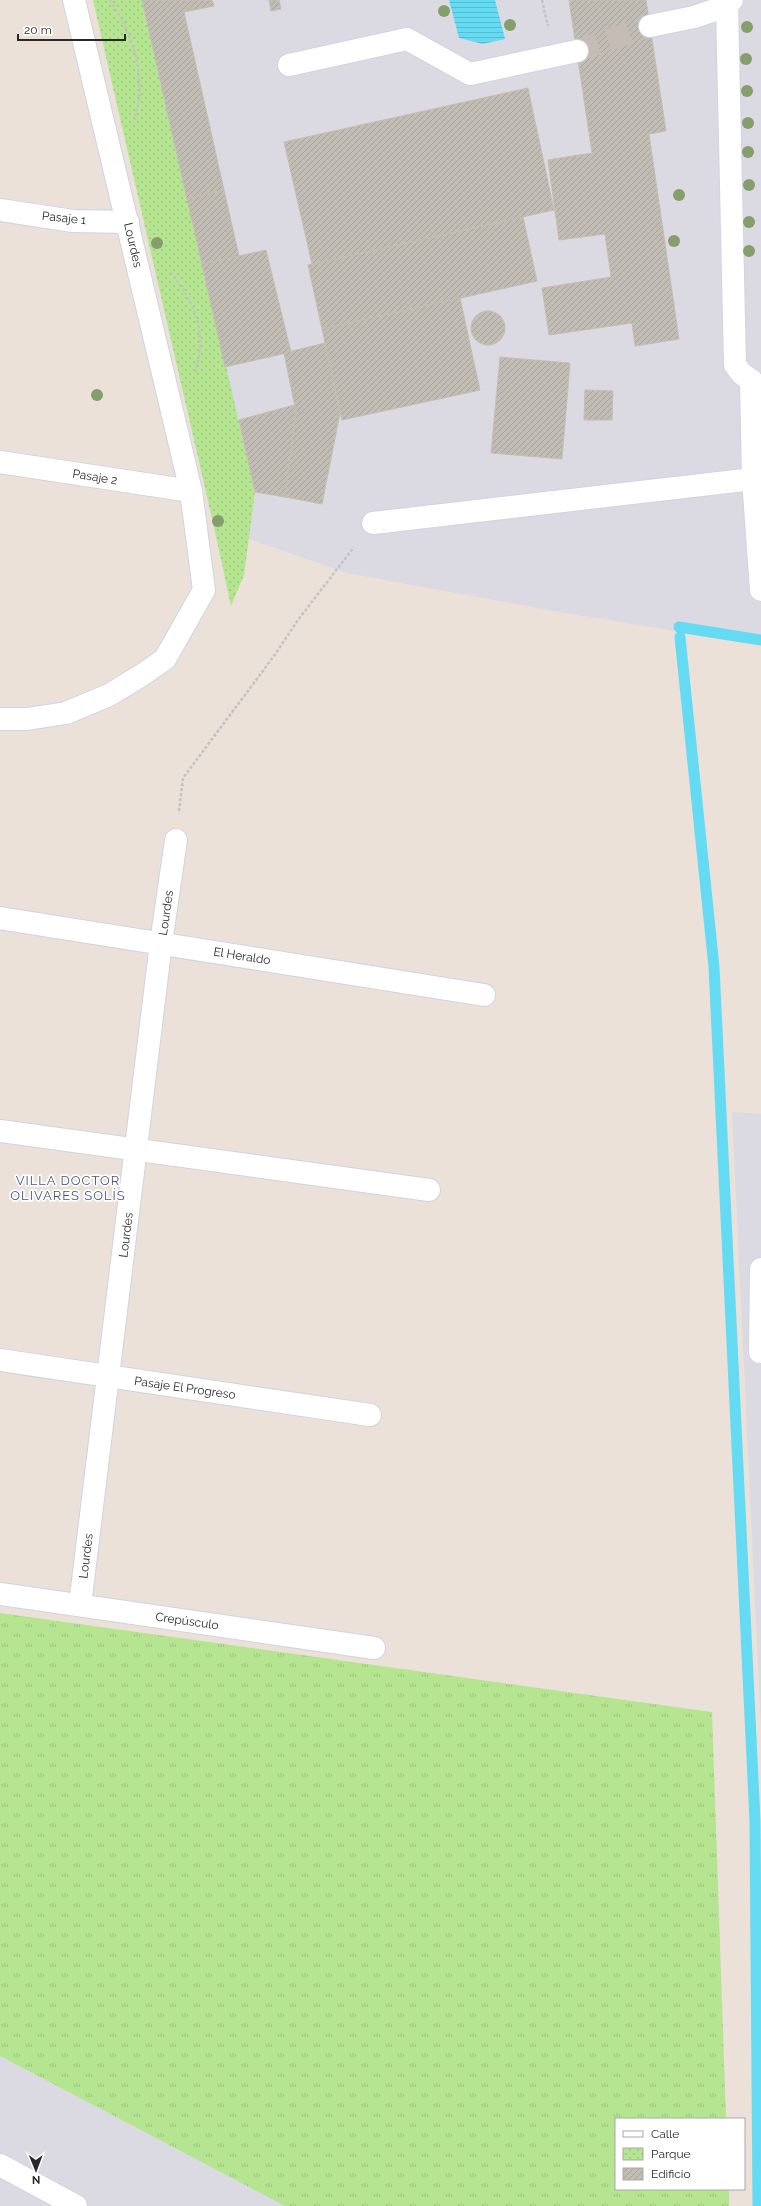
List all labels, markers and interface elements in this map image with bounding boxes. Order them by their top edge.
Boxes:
scale bar [18,16,125,42]
text: 20 m [24,23,52,37]
street label: Pasaje 1 [41,209,87,227]
street label: Lourdes [121,221,145,269]
street label: Pasaje 2 [72,467,118,487]
street label: Lourdes [156,889,176,936]
street label: El Heraldo [212,945,272,967]
district label: VILLA DOCTOR OLIVARES SOLÍS [10,1173,126,1203]
street label: Lourdes [116,1211,136,1258]
street label: Pasaje El Progreso [133,1374,237,1402]
street label: Lourdes [76,1532,96,1579]
street label: Crepúsculo [154,1610,220,1632]
legend [615,2118,745,2190]
text: Calle [651,2127,679,2141]
text: Parque [651,2147,691,2161]
north arrow [16,2150,56,2190]
text: Edificio [651,2167,691,2181]
text: N [32,2173,40,2186]

